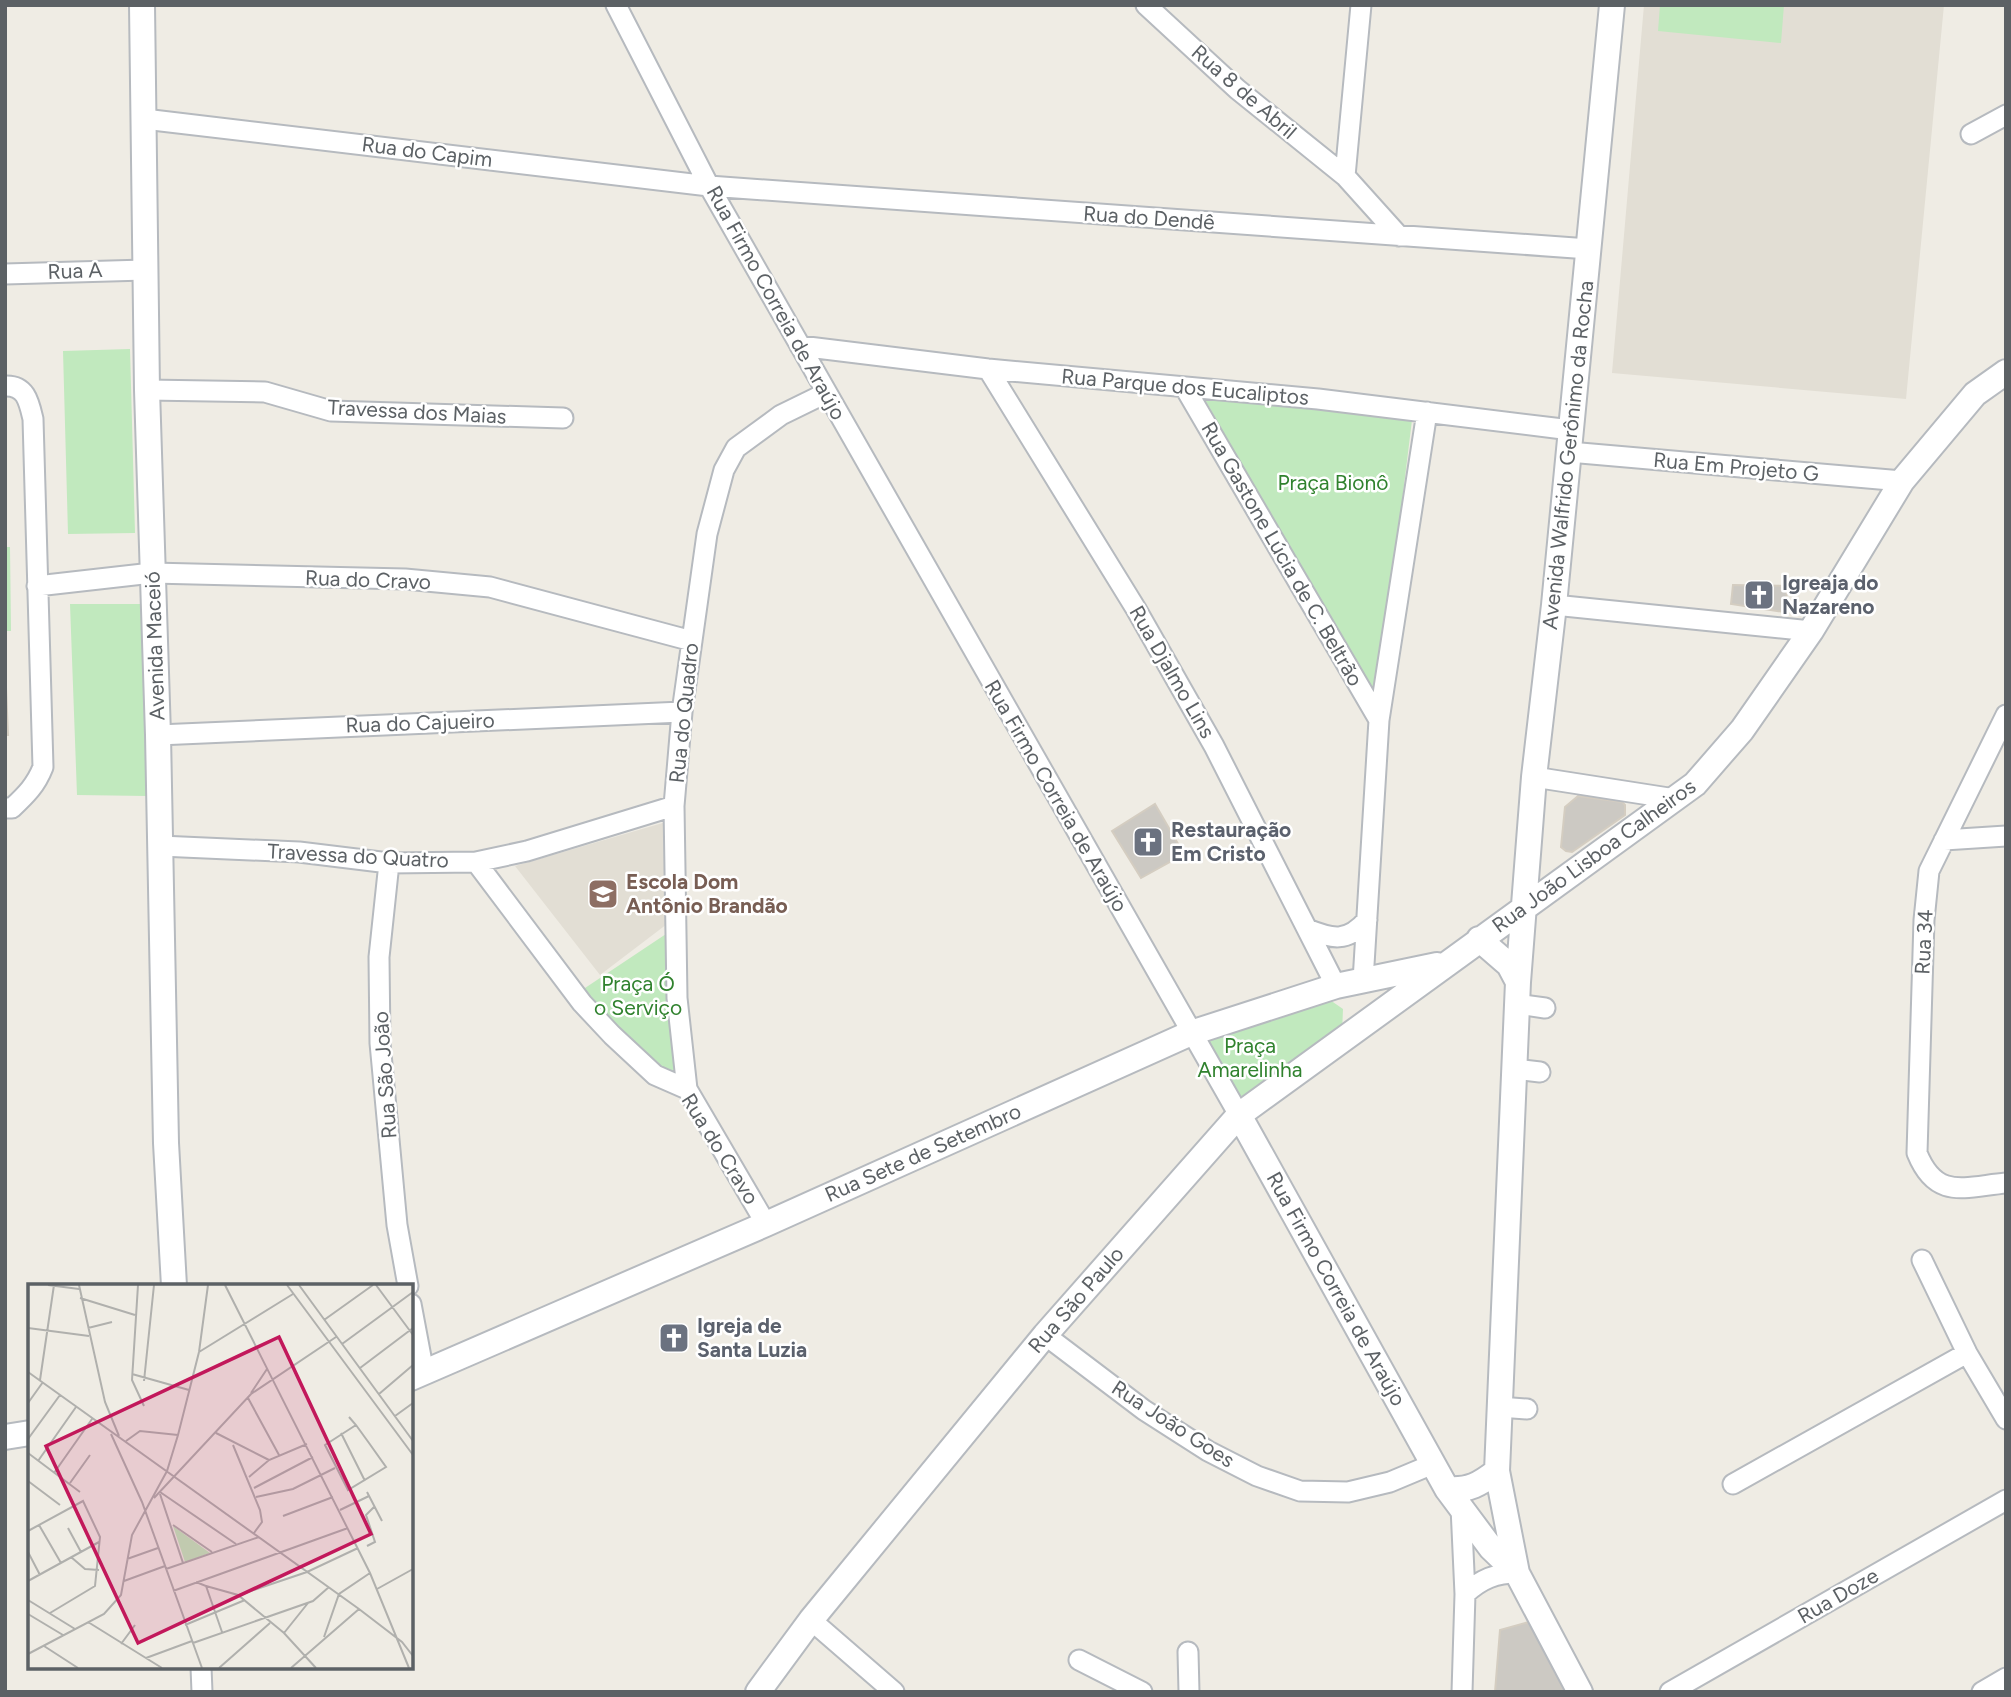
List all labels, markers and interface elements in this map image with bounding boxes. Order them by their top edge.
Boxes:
street label: Rua 8 de Abril [1187,39,1302,144]
street label: Rua do Capim [360,131,494,172]
street label: Rua Firmo Correia de Araújo [702,181,851,424]
street label: Rua do Dendê [1082,200,1216,235]
street label: Rua A [47,257,103,284]
street label: Avenida Walfrido Gerônimo da Rocha [1537,279,1598,631]
street label: Rua Parque dos Eucaliptos [1060,363,1310,410]
street label: Travessa dos Maias [327,394,507,429]
street label: Rua Gastone Lúcia de C. Beltrão [1196,417,1368,690]
street label: Rua Em Projeto G [1652,447,1820,486]
park label: Praça Bionô [1278,470,1388,495]
street label: Rua do Cravo [305,565,431,594]
place label: Igreaja do Nazareno [1782,570,1878,619]
street label: Avenida Maceió [139,571,170,721]
church icon: Igreaja do Nazareno [1742,578,1776,612]
street label: Rua Djalmo Lins [1124,601,1220,742]
street label: Rua do Quadro [664,642,703,784]
street label: Rua Firmo Correia de Araújo [980,675,1133,916]
street label: Rua do Cajueiro [345,707,495,738]
street label: Rua João Lisboa Calheiros [1487,773,1700,938]
place label: Restauração Em Cristo [1171,817,1291,866]
church icon: Restauração Em Cristo [1131,825,1165,859]
street label: Travessa do Quatro [267,838,449,873]
place label: Escola Dom Antônio Brandão [626,869,788,918]
school or university icon: Escola Dom Antônio Brandão [586,877,620,911]
street label: Rua 34 [1909,909,1938,975]
park label: Praça Ó o Serviço [594,971,682,1020]
street label: Rua São João [368,1011,401,1140]
park label: Praça Amarelinha [1198,1033,1303,1082]
street label: Rua do Cravo [676,1089,764,1209]
street label: Rua Sete de Setembro [821,1098,1025,1207]
street label: Rua Firmo Correia de Araújo [1262,1167,1411,1410]
street label: Rua São Paulo [1023,1241,1129,1358]
inset map [28,1284,413,1669]
place label: Igreja de Santa Luzia [697,1313,807,1362]
church icon: Igreja de Santa Luzia [657,1321,691,1355]
street label: Rua João Goes [1107,1375,1239,1473]
street label: Rua Doze [1793,1562,1883,1629]

